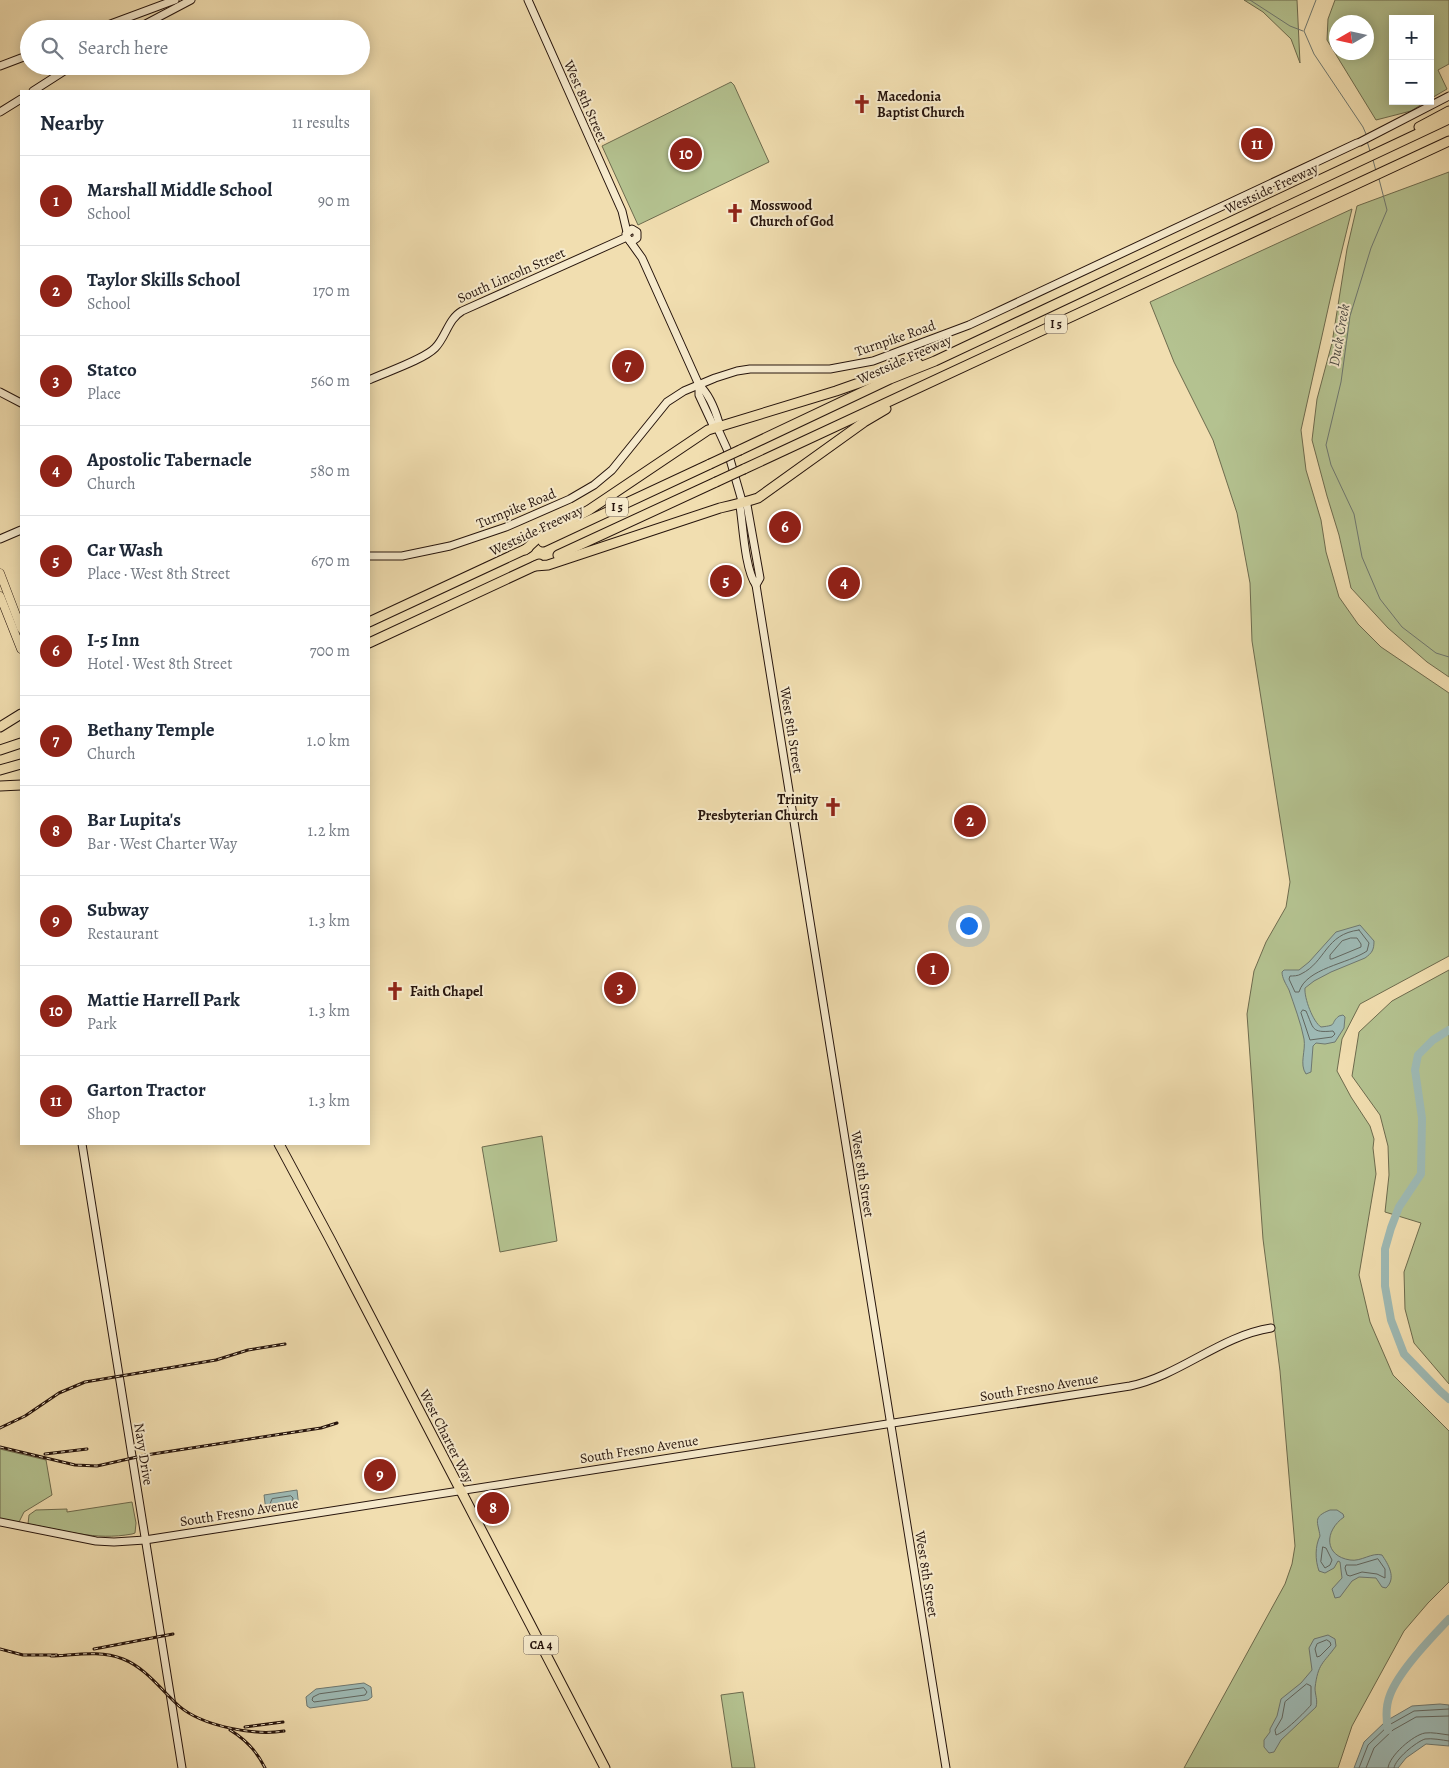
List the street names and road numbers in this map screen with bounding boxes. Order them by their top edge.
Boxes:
street label: West 8th Street [559,57,612,145]
street label: Westside Freeway [1220,158,1322,219]
street label: South Lincoln Street [454,243,569,308]
road number: I 5 [1045,314,1067,334]
street label: Turnpike Road [852,316,938,361]
street label: Westside Freeway [853,330,955,389]
street label: Turnpike Road [474,484,559,533]
road number: I 5 [606,498,628,516]
street label: Westside Freeway [485,500,587,561]
street label: West 8th Street [775,684,808,775]
street label: West 8th Street [846,1128,879,1219]
street label: South Fresno Avenue [978,1369,1100,1406]
street label: West Charter Way [414,1385,479,1487]
street label: Navy Drive [129,1422,158,1487]
street label: South Fresno Avenue [578,1431,700,1468]
street label: South Fresno Avenue [178,1494,300,1531]
street label: West 8th Street [910,1528,943,1619]
road number: CA 4 [524,1636,558,1654]

